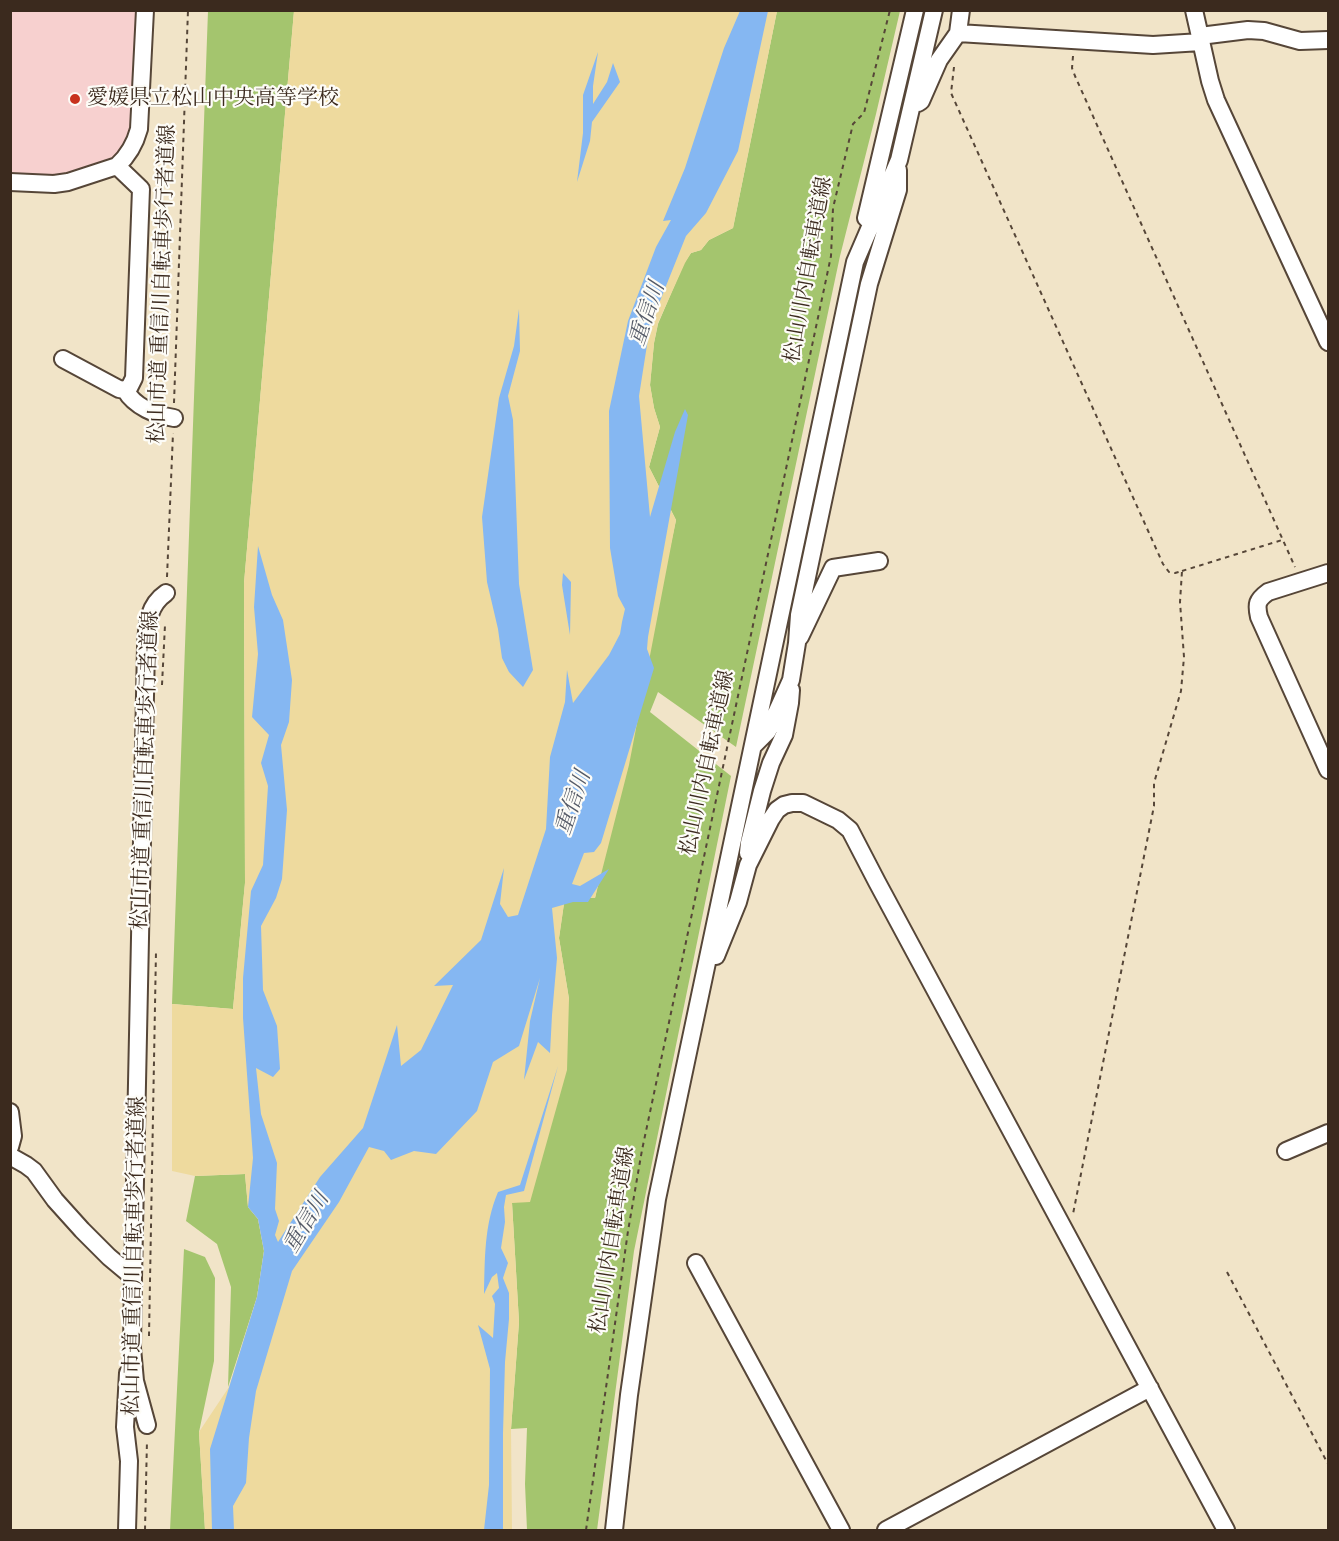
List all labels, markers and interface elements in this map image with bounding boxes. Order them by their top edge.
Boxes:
place label: 愛媛県立松山中央高等学校 [87,86,339,112]
marker: 愛媛県立松山中央高等学校 [68,92,82,106]
street label: 松山市道 重信川自転車歩行者道線 [145,124,181,444]
street label: 松山川内自転車道線 [780,175,838,365]
water label: 重信川 [625,279,671,349]
street label: 松山市道 重信川自転車歩行者道線 [128,610,164,930]
street label: 松山川内自転車道線 [676,668,740,858]
water label: 重信川 [551,768,597,838]
street label: 松山市道 重信川自転車歩行者道線 [120,1096,150,1416]
street label: 松山川内自転車道線 [586,1145,640,1335]
water label: 重信川 [279,1188,335,1258]

